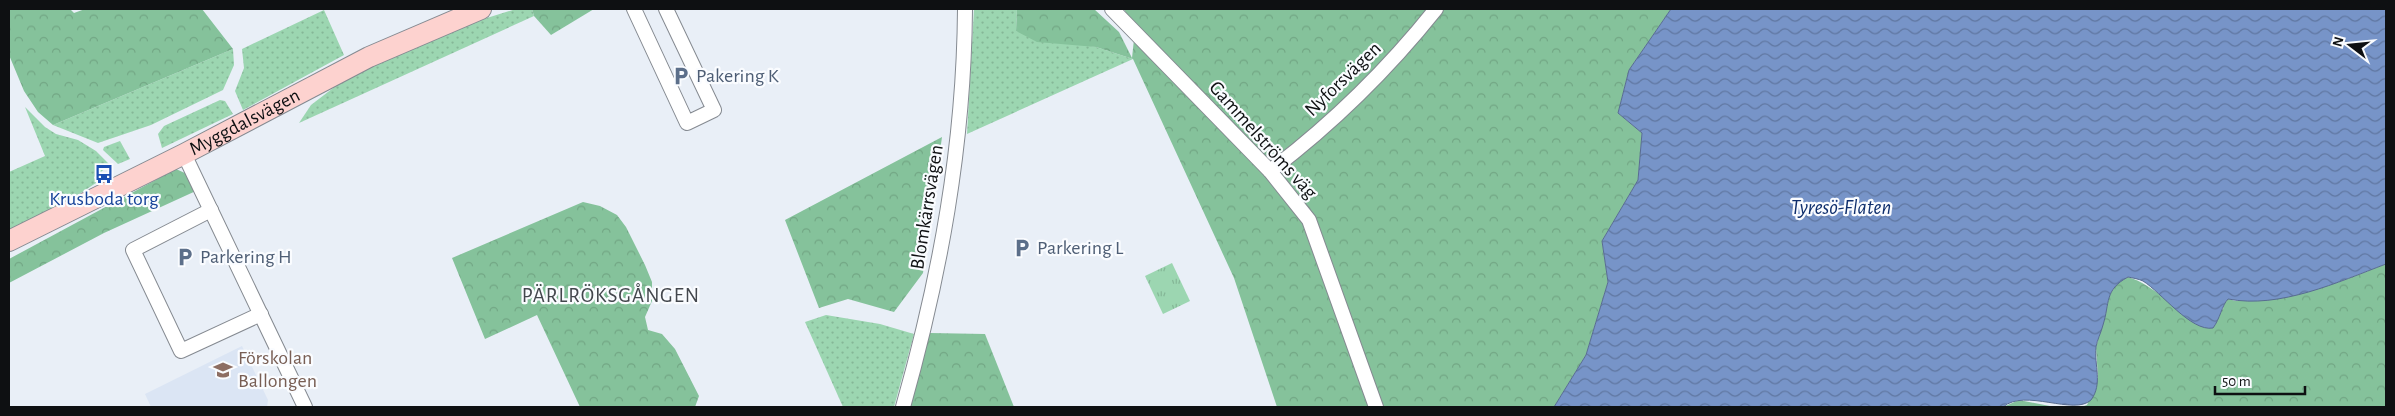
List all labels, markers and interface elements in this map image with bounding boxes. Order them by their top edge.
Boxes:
north arrow [2325,20,2375,70]
text: N [2330,35,2347,48]
street label: Nyforsvägen [1301,38,1385,120]
parking icon: Pakering K [670,65,692,87]
place label: Pakering K [696,66,779,86]
street label: Gammelströms väg [1205,77,1321,203]
street label: Myggdalsvägen [186,85,303,159]
street label: Blomkärrsvägen [907,143,947,271]
bus stop icon: Krusboda torg [93,163,115,185]
place label: Krusboda torg [49,189,159,209]
water label: Tyresö-Flaten [1791,197,1891,218]
parking icon: Parkering L [1011,237,1033,259]
place label: Parkering L [1037,238,1124,258]
parking icon: Parkering H [174,246,196,268]
place label: Parkering H [200,247,292,267]
district label: PÄRLRÖKSGÅNGEN [522,283,700,306]
place label: Förskolan Ballongen [238,348,317,391]
school or university icon: Förskolan Ballongen [212,359,234,381]
scale bar [2215,364,2305,396]
text: 50 m [2222,374,2251,389]

